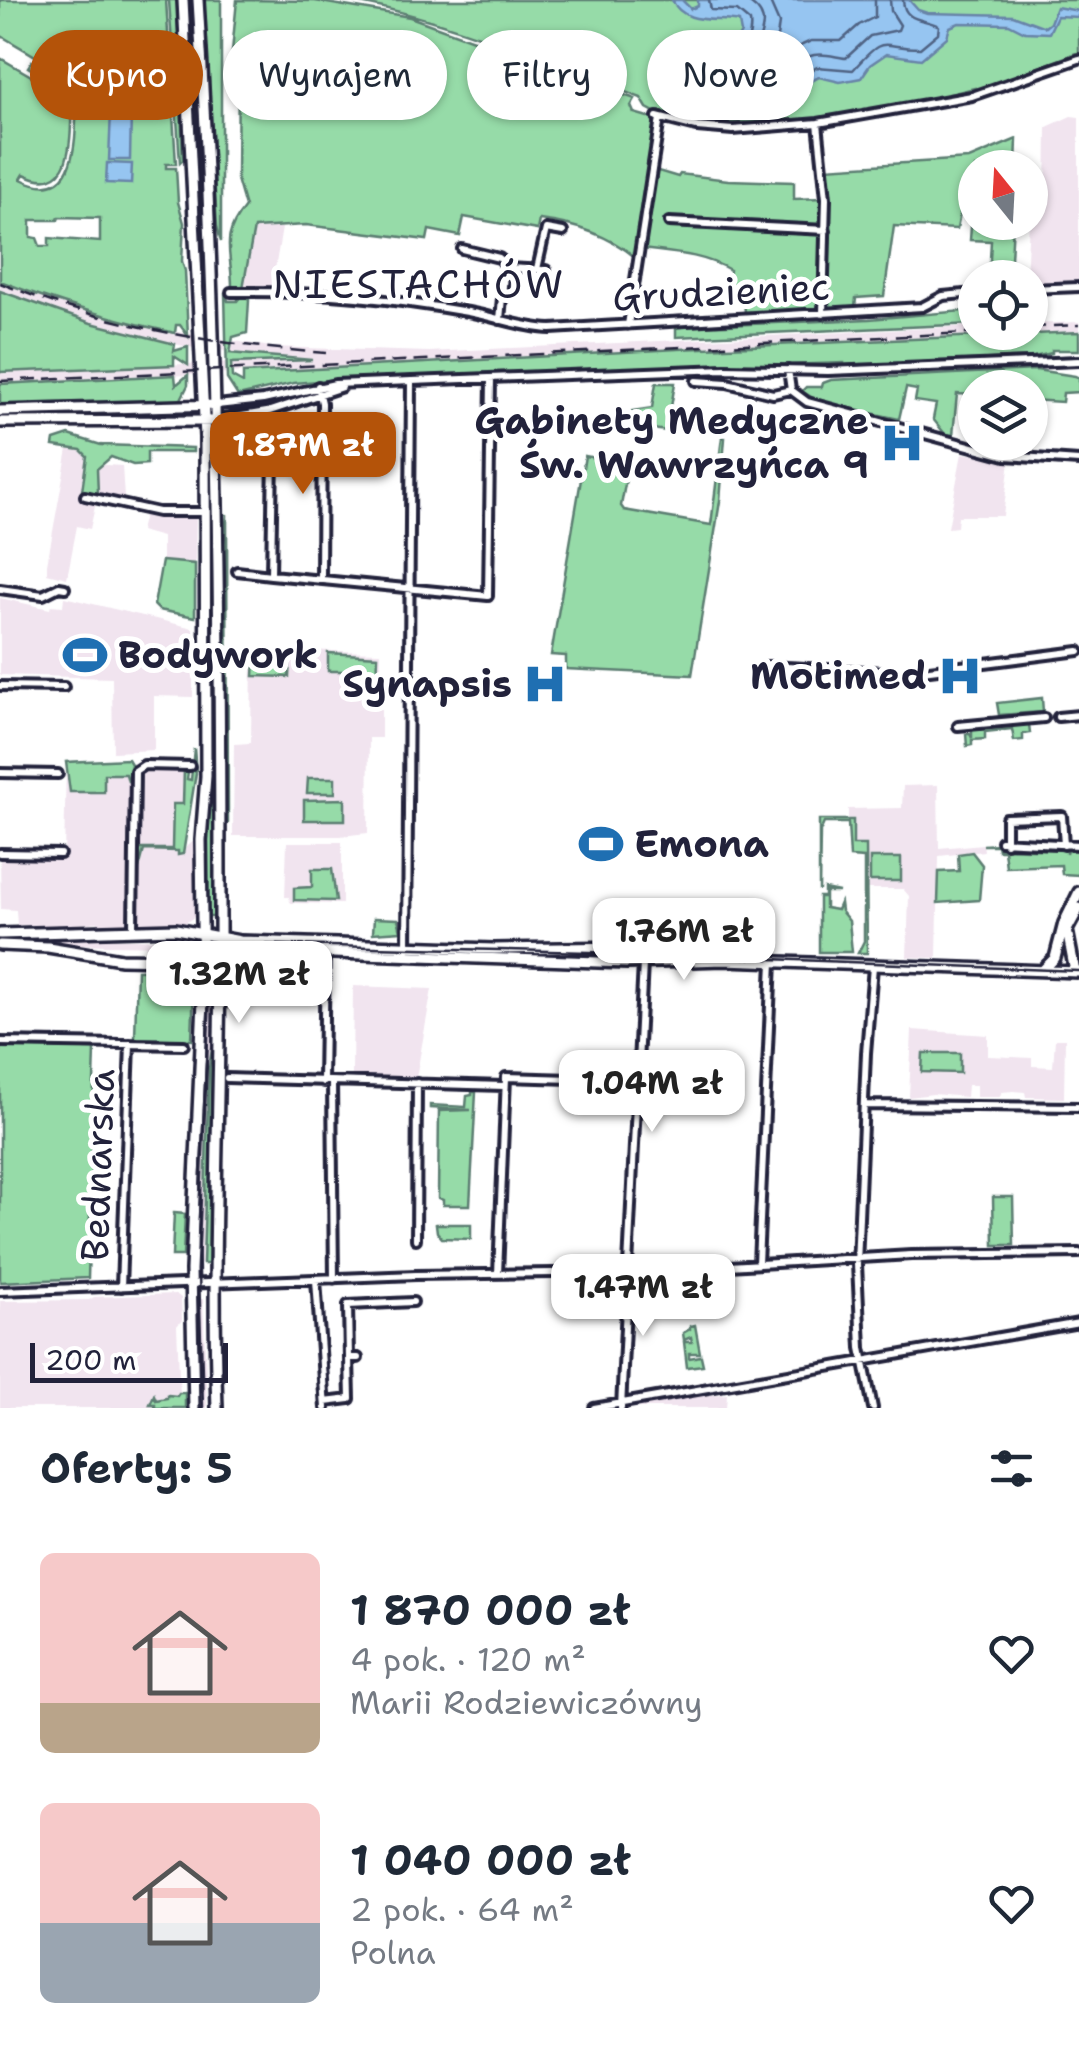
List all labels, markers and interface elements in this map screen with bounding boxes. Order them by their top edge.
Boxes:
chip: Kupno [30,30,203,120]
chip: Wynajem [223,30,447,120]
chip: Filtry [467,30,627,120]
chip: Nowe [647,30,814,120]
north arrow [958,150,1048,240]
map controls [958,150,1048,460]
district label: NIESTACHÓW [272,257,566,311]
street label: Grudzieniec [611,260,831,323]
button: locate [958,260,1048,350]
button: layers [958,370,1048,460]
place label: Gabinety Medyczne Św. Wawrzyńca 9 [474,395,869,490]
pin: 1.87M zł [200,412,406,497]
hospital icon: Gabinety Medyczne Św. Wawrzyńca 9 [878,419,926,467]
text: 1.87M zł [232,423,374,466]
place label: Bodywork [118,629,318,680]
sports icon: Bodywork [61,631,109,679]
place label: Motimed [750,650,927,701]
hospital icon: Motimed [936,652,984,700]
place label: Synapsis [342,658,512,709]
hospital icon: Synapsis [521,660,569,708]
place label: Emona [634,818,769,869]
sports icon: Emona [577,820,625,868]
pin: 1.76M zł [581,898,787,983]
text: 1.76M zł [614,909,754,952]
pin: 1.32M zł [136,941,342,1026]
text: 1.32M zł [168,952,310,995]
pin: 1.04M zł [549,1050,755,1135]
text: 1.04M zł [581,1061,723,1104]
street label: Bednarska [69,1068,126,1262]
pin: 1.47M zł [540,1254,746,1339]
text: 1.47M zł [573,1265,713,1308]
scale bar [30,1338,228,1382]
text: 200 m [45,1341,136,1379]
text: Oferty: 5 [40,1440,233,1496]
icon: filters [984,1441,1039,1496]
text: 1 870 000 zł [350,1582,630,1638]
icon: home [120,1593,240,1713]
icon: heart [984,1626,1039,1681]
text: 4 pok. · 120 m² [350,1638,586,1681]
text: Marii Rodziewiczówny [350,1681,703,1724]
text: 1 040 000 zł [350,1832,631,1888]
icon: home [120,1843,240,1963]
icon: heart [984,1876,1039,1931]
text: 2 pok. · 64 m² [350,1888,574,1931]
text: Polna [350,1931,436,1974]

